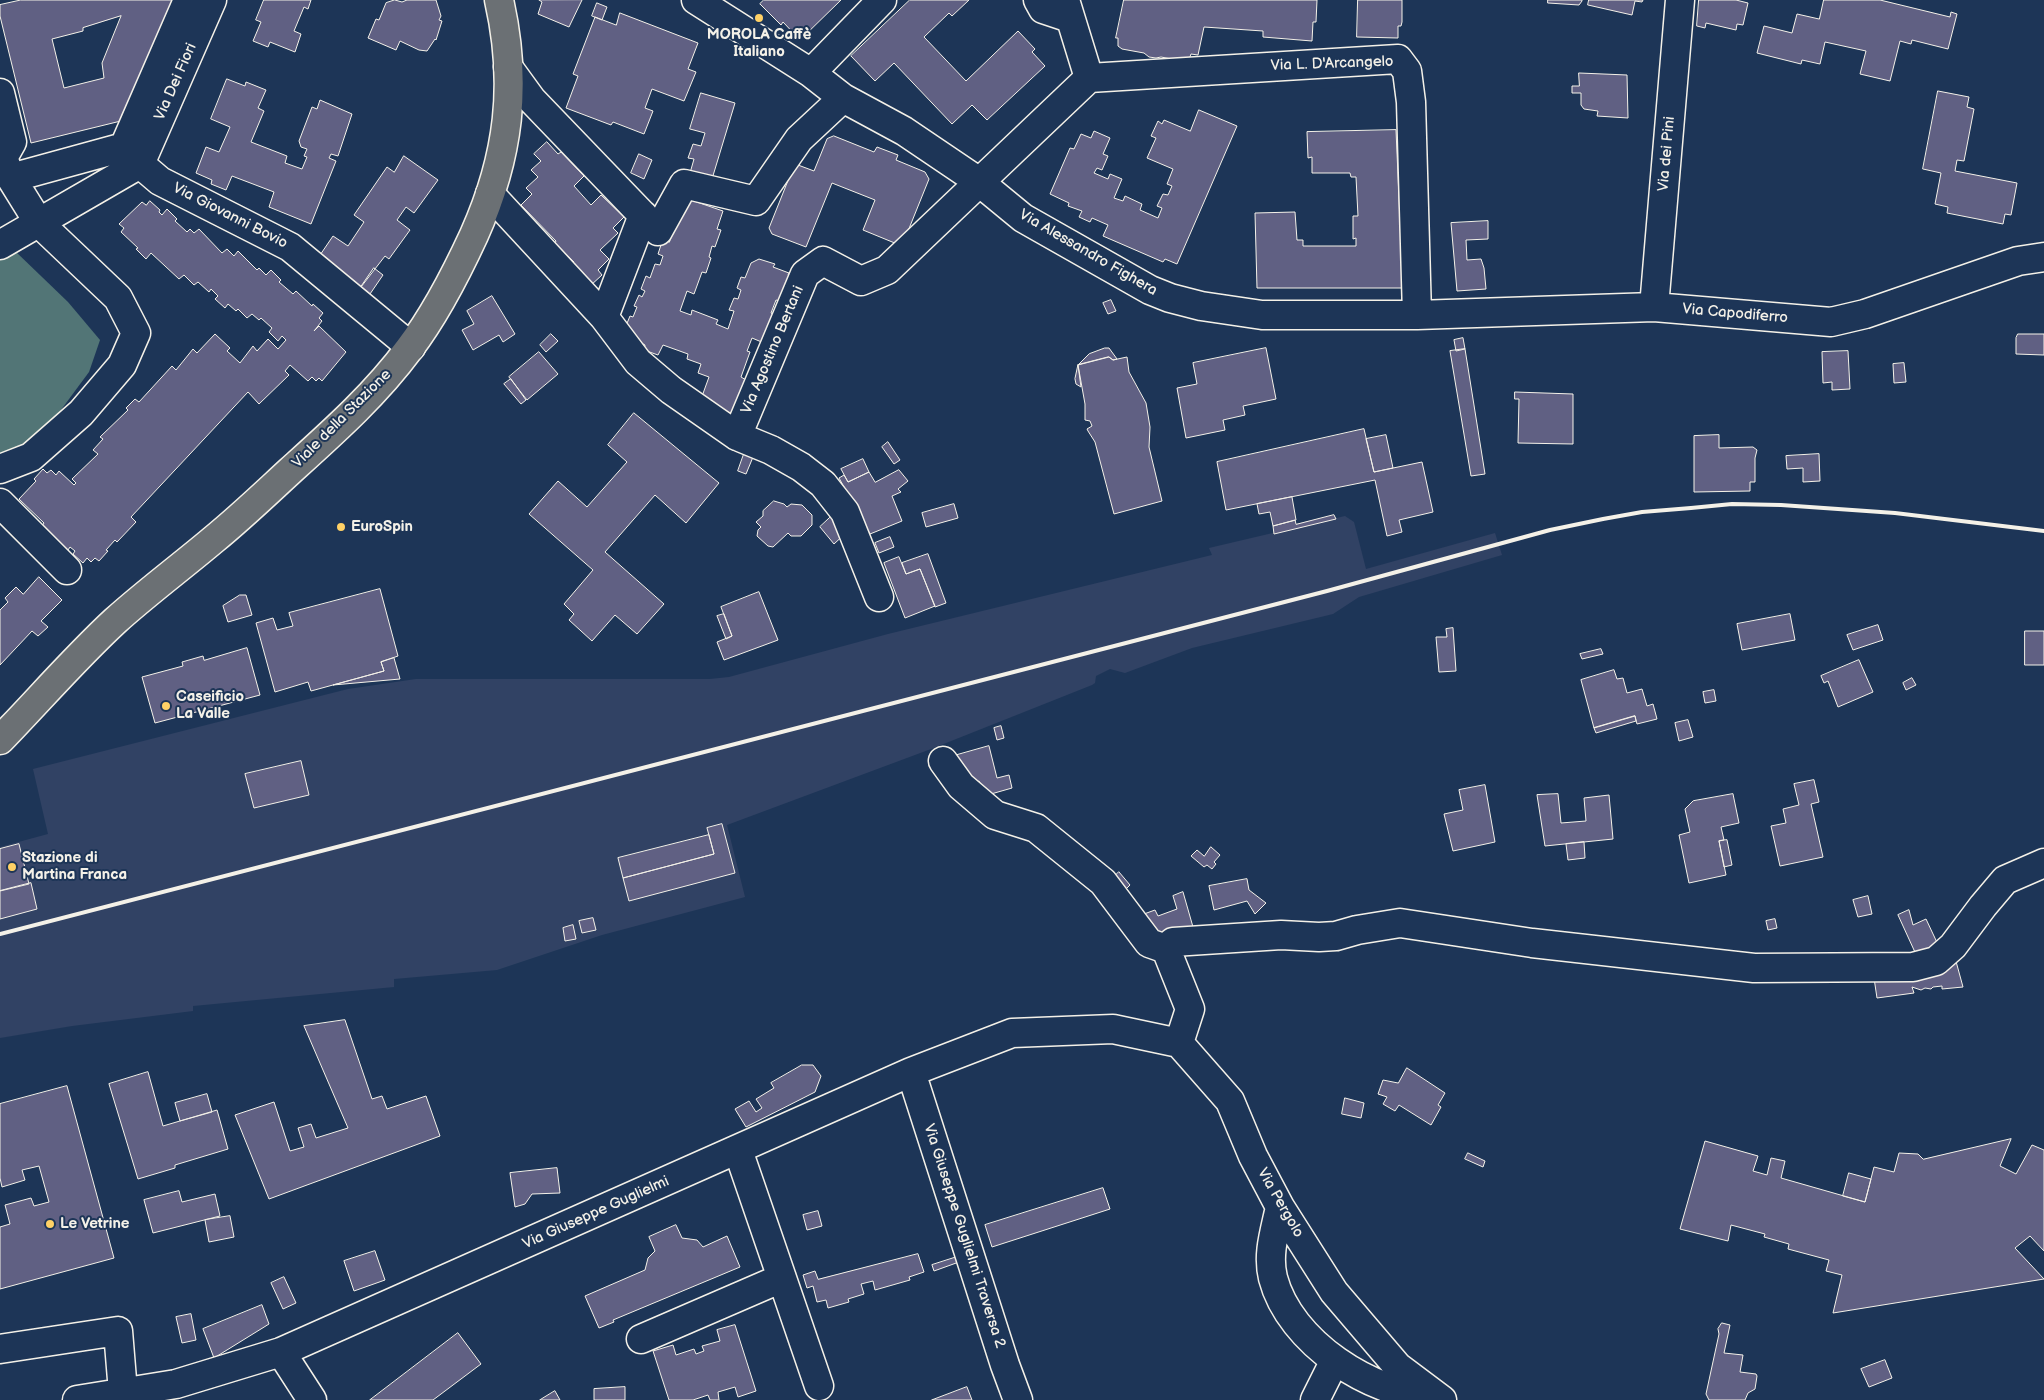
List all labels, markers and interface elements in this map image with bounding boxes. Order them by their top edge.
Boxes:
marker: MOROLA Caffè Italiano [753,12,765,24]
place label: MOROLA Caffè Italiano [707,26,811,61]
street label: Via Dei Fiori [151,41,201,123]
street label: Via L. D'Arcangelo [1270,53,1394,75]
street label: Via dei Pini [1655,116,1679,192]
street label: Via Giovanni Bovio [170,179,290,253]
street label: Via Alessandro Fighera [1016,206,1160,300]
street label: Via Agostino Bertani [738,283,808,417]
street label: Via Capodiferro [1682,300,1788,328]
street label: Viale della Stazione [289,366,395,472]
place label: EuroSpin [351,518,413,536]
marker: EuroSpin [335,521,347,533]
place label: Caseificio La Valle [176,688,244,723]
marker: Caseificio La Valle [160,700,172,712]
place label: Stazione di Martina Franca [22,849,127,884]
marker: Stazione di Martina Franca [6,861,18,873]
street label: Via Giuseppe Guglielmi Traversa 2 [919,1122,1009,1350]
street label: Via Pergolo [1253,1165,1307,1241]
street label: Via Giuseppe Guglielmi [520,1173,672,1253]
place label: Le Vetrine [60,1215,129,1233]
marker: Le Vetrine [44,1218,56,1230]

